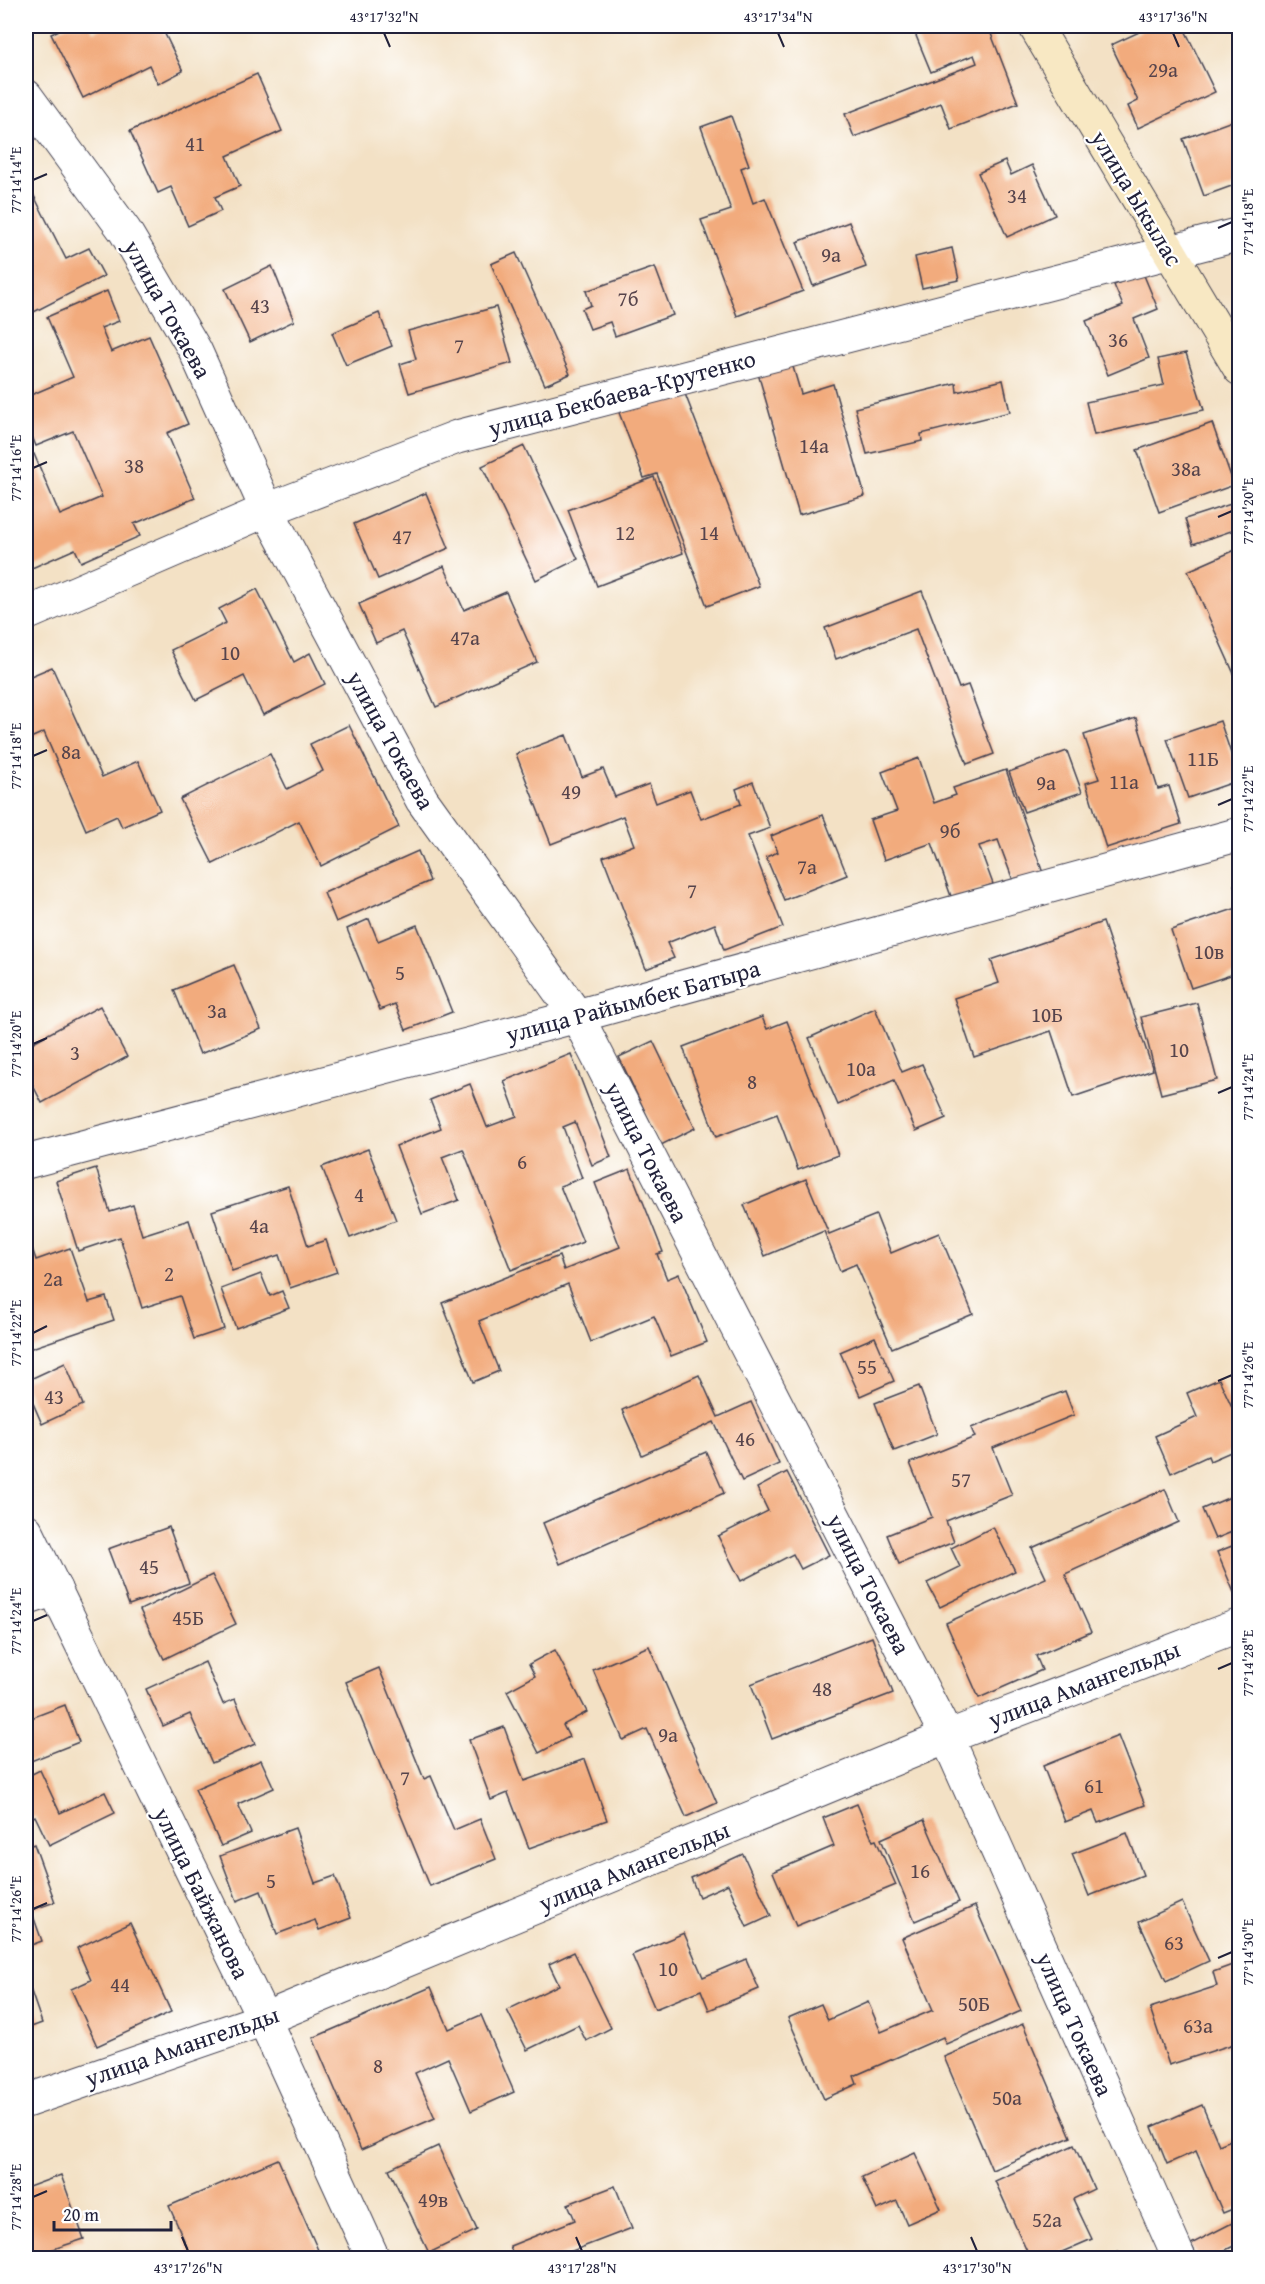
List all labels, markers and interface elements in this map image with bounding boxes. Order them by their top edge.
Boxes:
text: 43°17'32"N [350,6,419,27]
text: 43°17'34"N [744,6,813,27]
text: 43°17'36"N [1139,6,1208,27]
house number: 29а [1148,54,1178,85]
street label: улица Ыкылас [1082,122,1192,273]
house number: 41 [185,128,205,159]
text: 77°14'14"E [5,146,26,213]
house number: 34 [1007,180,1027,211]
text: 77°14'18"E [1237,188,1258,255]
street label: улица Токаева [115,232,221,385]
house number: 9а [821,239,841,270]
house number: 7б [618,283,638,314]
house number: 43 [250,290,270,321]
house number: 36 [1108,324,1128,355]
house number: 7 [454,330,464,361]
street label: улица Бекбаева-Крутенко [484,340,760,446]
house number: 14а [799,430,829,461]
text: 77°14'16"E [5,434,26,501]
house number: 38 [124,450,144,481]
house number: 38а [1171,453,1201,484]
text: 77°14'20"E [1237,477,1258,544]
house number: 12 [615,517,635,548]
house number: 14 [699,517,719,548]
house number: 47 [392,521,412,552]
house number: 47а [450,622,480,653]
house number: 10 [220,637,240,668]
street label: улица Токаева [338,663,444,816]
text: 77°14'18"E [5,722,26,789]
house number: 8а [61,736,81,767]
house number: 11Б [1187,743,1219,774]
text: 77°14'22"E [1237,765,1258,832]
house number: 11а [1109,766,1139,797]
house number: 9а [1036,767,1056,798]
house number: 49 [561,776,581,807]
house number: 9б [940,815,960,846]
house number: 7а [797,851,817,882]
house number: 7 [687,875,697,906]
house number: 10в [1194,936,1224,967]
street label: улица Райымбек Батыра [501,950,765,1052]
house number: 5 [395,957,405,988]
house number: 3а [207,995,227,1026]
house number: 10Б [1031,999,1063,1030]
text: 77°14'20"E [5,1010,26,1077]
house number: 10 [1169,1034,1189,1065]
house number: 3 [70,1037,80,1068]
house number: 10а [846,1053,876,1084]
text: 77°14'24"E [1237,1053,1258,1120]
house number: 8 [747,1066,757,1097]
street label: улица Токаева [596,1074,698,1229]
house number: 6 [517,1146,527,1177]
house number: 4 [354,1179,364,1210]
house number: 4а [249,1210,269,1241]
house number: 2 [164,1258,174,1289]
house number: 2а [43,1263,63,1294]
text: 77°14'22"E [5,1299,26,1366]
text: 77°14'26"E [1237,1341,1258,1408]
house number: 55 [857,1351,877,1382]
house number: 43 [44,1381,64,1412]
house number: 46 [735,1423,755,1454]
house number: 57 [951,1464,971,1495]
street label: улица Токаева [818,1506,920,1661]
house number: 45 [139,1551,159,1582]
text: 77°14'24"E [5,1587,26,1654]
house number: 45Б [172,1602,204,1633]
text: 77°14'28"E [1237,1629,1258,1696]
street label: улица Амангельды [982,1631,1185,1737]
house number: 48 [812,1673,832,1704]
house number: 9а [658,1719,678,1750]
house number: 7 [400,1762,410,1793]
house number: 61 [1084,1770,1104,1801]
street label: улица Байжанова [145,1800,259,1986]
street label: улица Амангельды [532,1812,735,1921]
house number: 16 [910,1855,930,1886]
house number: 5 [266,1865,276,1896]
text: 77°14'26"E [5,1875,26,1942]
text: 77°14'30"E [1237,1918,1258,1985]
house number: 63 [1164,1927,1184,1958]
street label: улица Токаева [1027,1946,1123,2102]
house number: 10 [658,1953,678,1984]
house number: 44 [110,1969,130,2000]
house number: 50Б [958,1988,990,2019]
street label: улица Амангельды [79,1996,284,2096]
house number: 63а [1183,2010,1213,2041]
house number: 8 [373,2050,383,2081]
house number: 50а [992,2082,1022,2113]
text: 77°14'28"E [5,2163,26,2230]
house number: 49в [418,2184,448,2215]
scale bar [54,2194,171,2232]
text: 20 m [63,2201,99,2228]
house number: 52а [1032,2204,1062,2235]
text: 43°17'26"N [154,2257,223,2278]
text: 43°17'28"N [548,2257,617,2278]
text: 43°17'30"N [943,2257,1012,2278]

